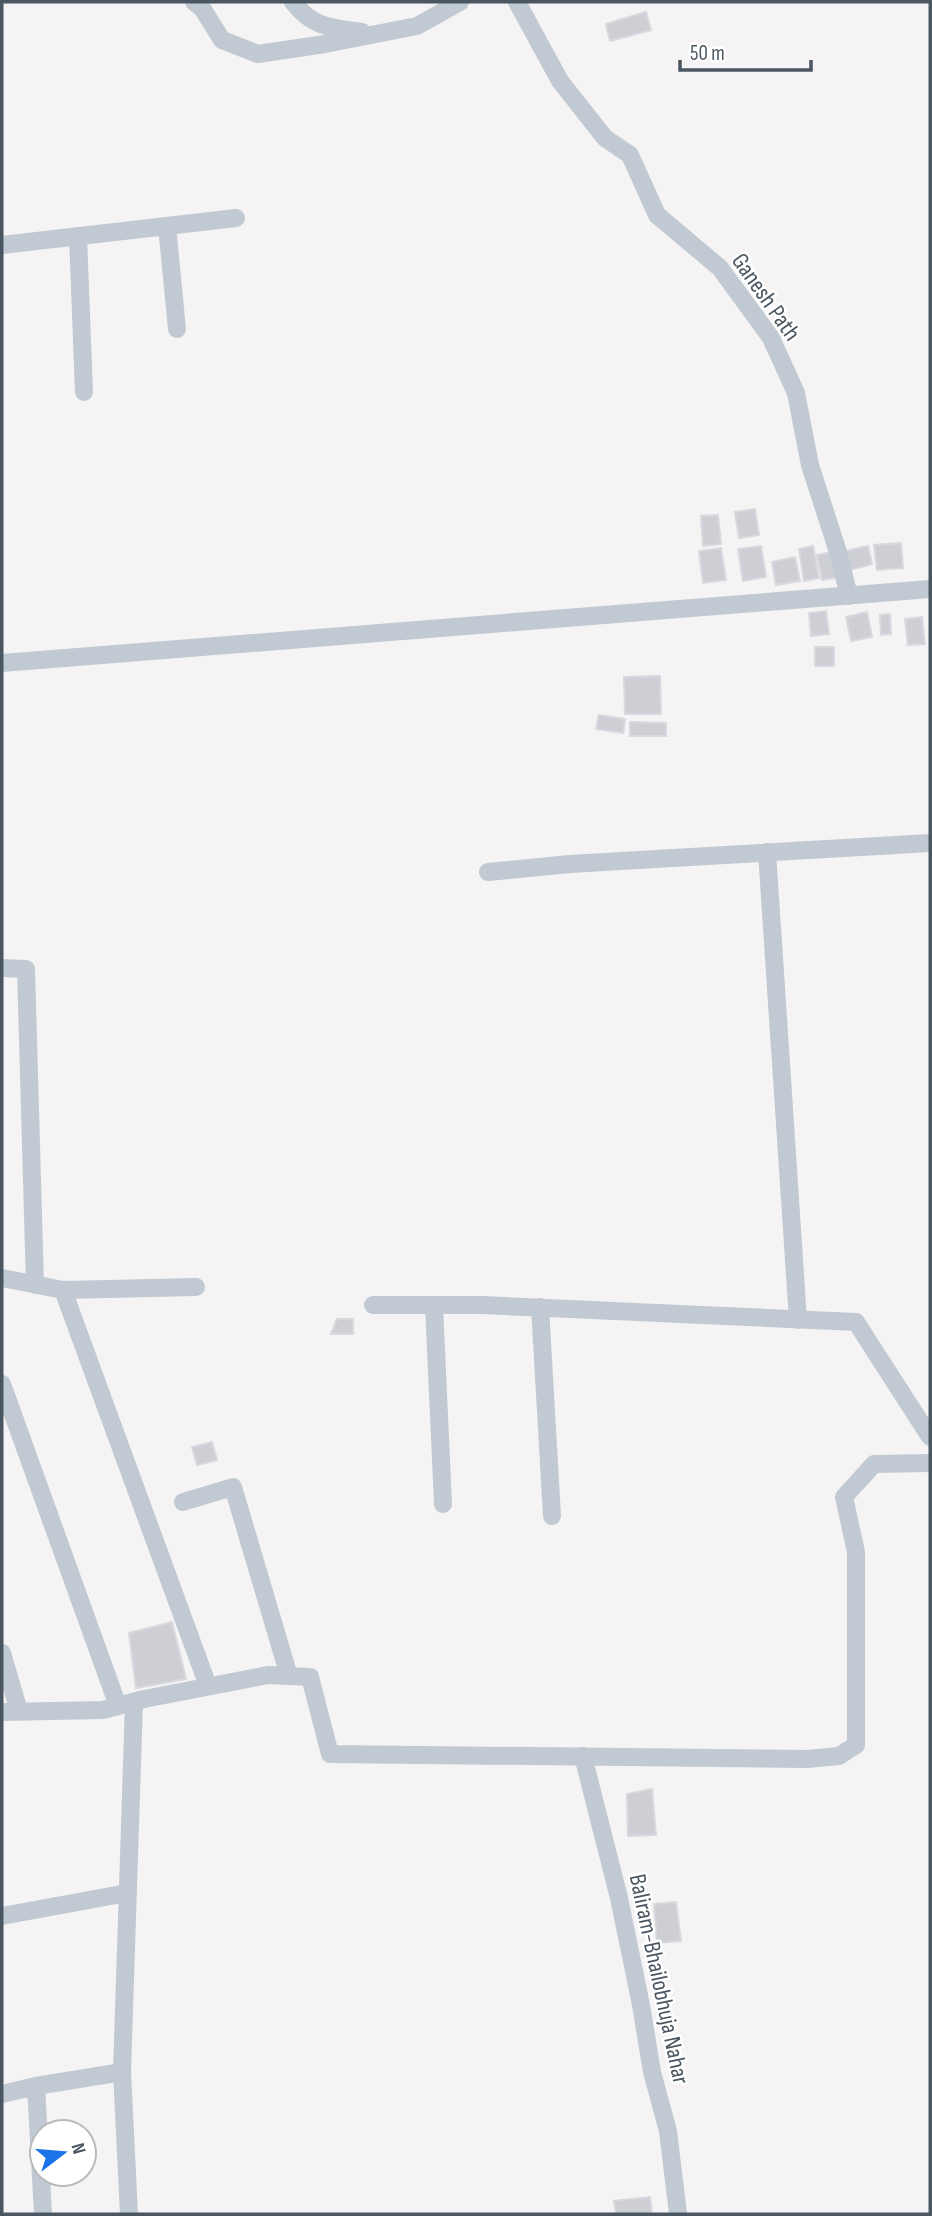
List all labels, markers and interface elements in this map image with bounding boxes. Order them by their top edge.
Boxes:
scale bar [680,28,811,72]
text: 50 m [690,41,725,66]
street label: Ganesh Path [725,248,807,346]
street label: Baliram-Bhailobhuja Nahar [623,1871,695,2087]
north arrow [28,2118,98,2188]
text: N [65,2141,90,2157]

